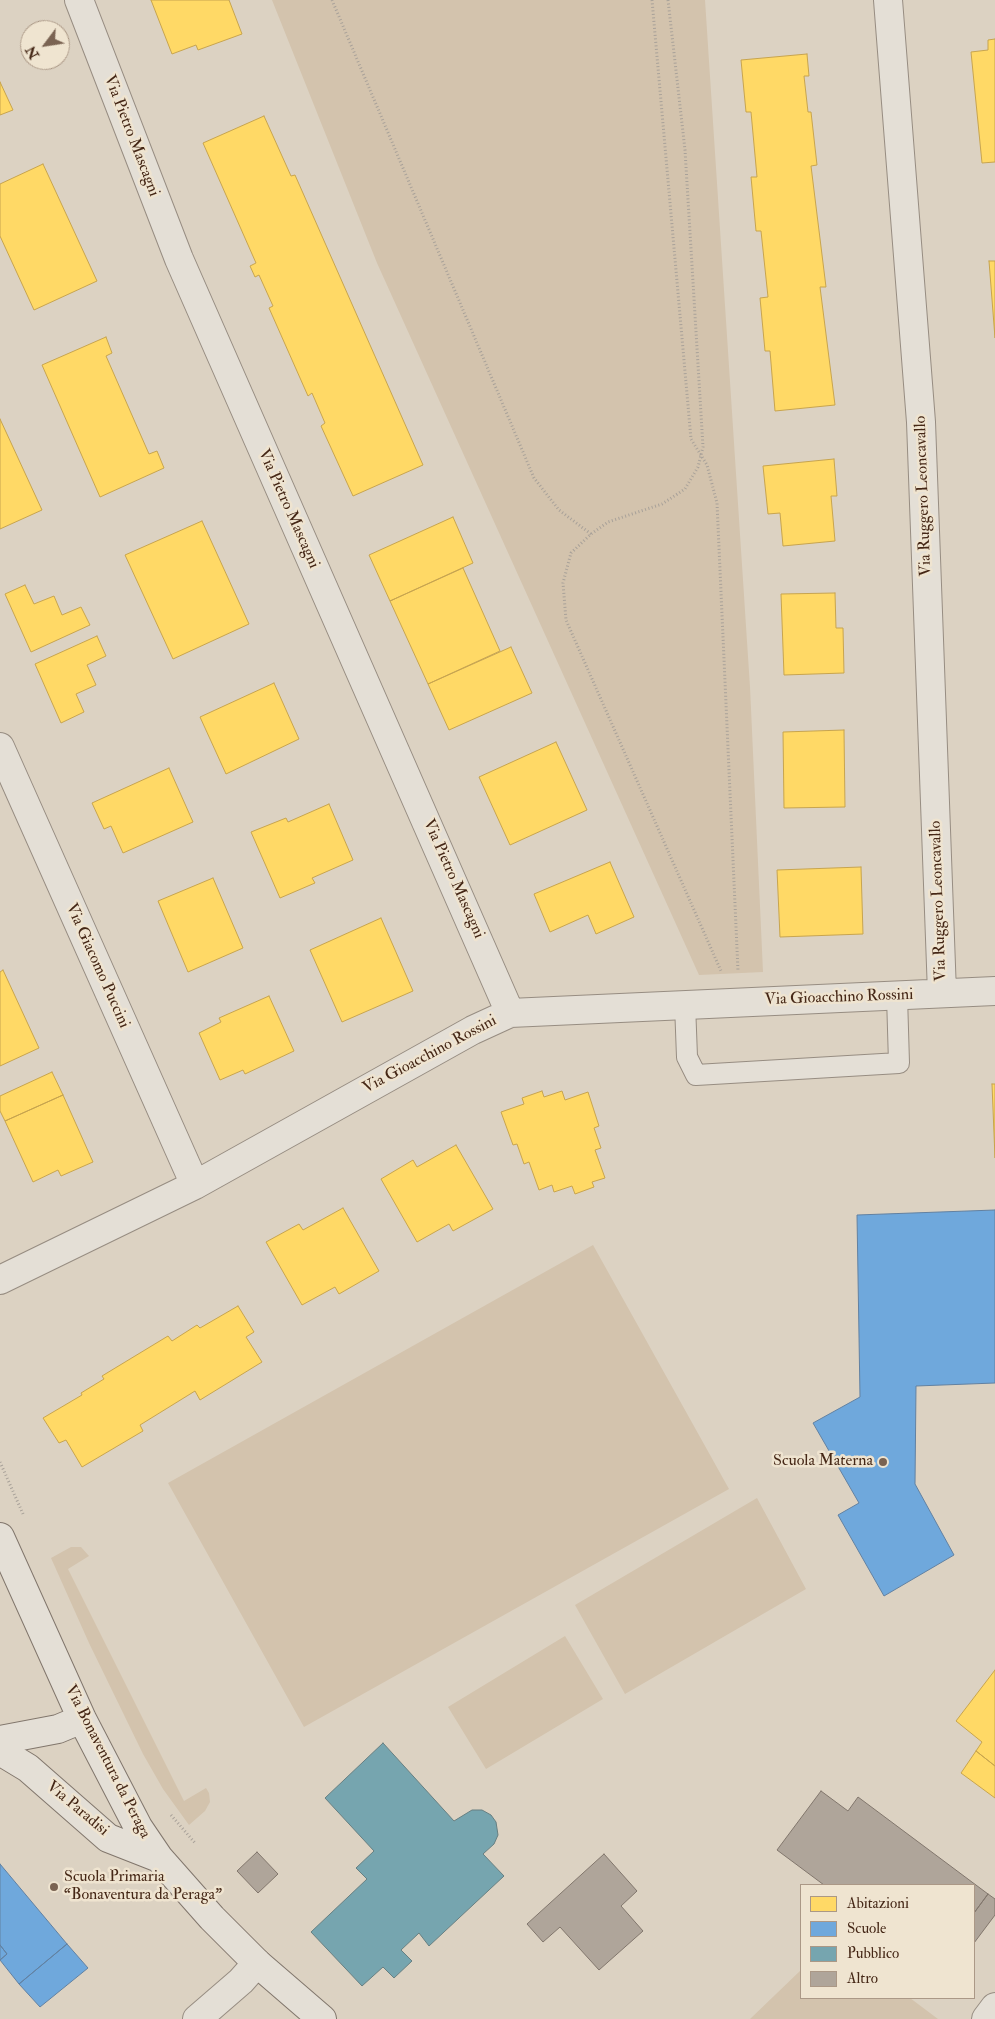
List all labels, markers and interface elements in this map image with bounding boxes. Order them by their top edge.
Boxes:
north arrow [20,20,70,70]
text: N [22,43,43,62]
street label: Via Pietro Mascagni [99,73,163,199]
street label: Via Ruggero Leoncavallo [912,415,936,577]
street label: Via Pietro Mascagni [253,446,323,572]
street label: Via Pietro Mascagni [418,816,488,942]
street label: Via Ruggero Leoncavallo [927,820,951,982]
street label: Via Giacomo Puccini [61,901,133,1031]
street label: Via Gioacchino Rossini [764,986,914,1010]
street label: Via Gioacchino Rossini [360,1012,500,1098]
place label: Scuola Materna [773,1452,873,1472]
marker: Scuola Materna [877,1456,889,1468]
street label: Via Bonaventura da Peraga [60,1682,154,1842]
street label: Via Paradisi [42,1777,112,1841]
place label: Scuola Primaria “Bonaventura da Peraga” [64,1868,222,1906]
marker: Scuola Primaria “Bonaventura da Peraga” [48,1881,60,1893]
legend [800,1884,975,1999]
text: Abitazioni [847,1894,909,1913]
text: Scuole [847,1919,886,1938]
text: Pubblico [847,1944,899,1963]
text: Altro [847,1969,878,1988]

